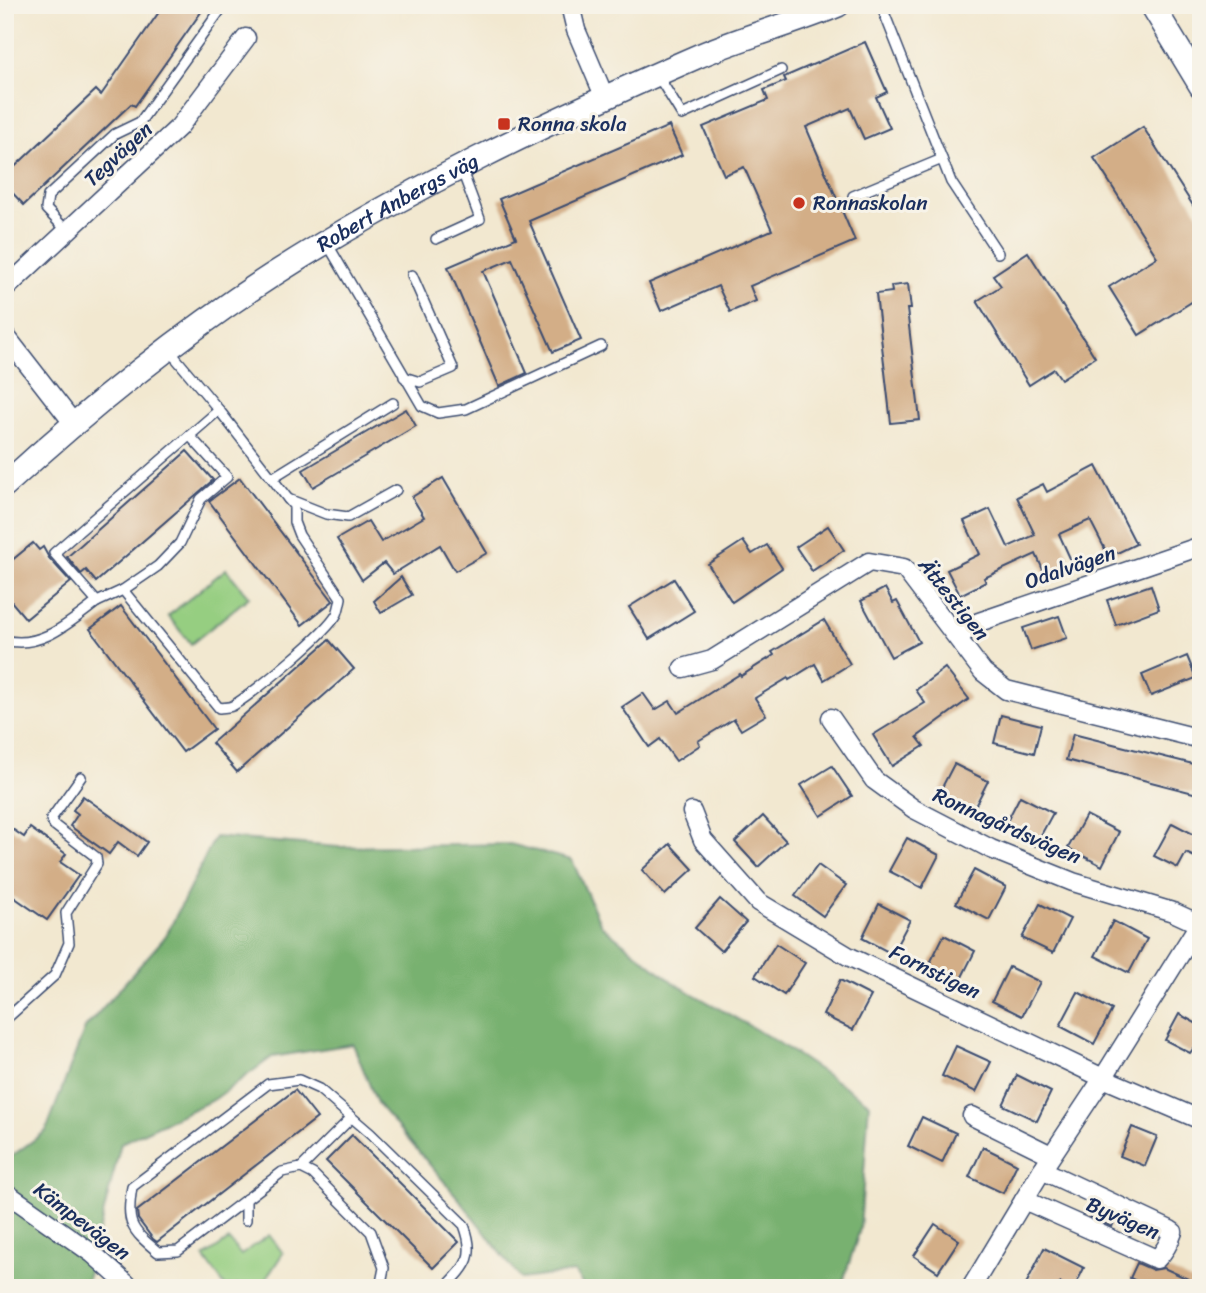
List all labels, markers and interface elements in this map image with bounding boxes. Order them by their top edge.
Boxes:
place label: Ronna skola [518,105,627,143]
street label: Tegvägen [74,111,162,197]
marker: Ronna skola [496,116,512,132]
street label: Robert Anbergs väg [309,142,486,263]
place label: Ronnaskolan [813,184,928,222]
marker: Ronnaskolan [791,195,807,211]
street label: Odalvägen [1019,534,1121,600]
street label: Ättestigen [908,548,1000,649]
street label: Ronnagårdsvägen [927,776,1087,876]
street label: Fornstigen [883,933,987,1011]
street label: Kämpevägen [25,1171,139,1271]
street label: Byvägen [1080,1185,1166,1251]

